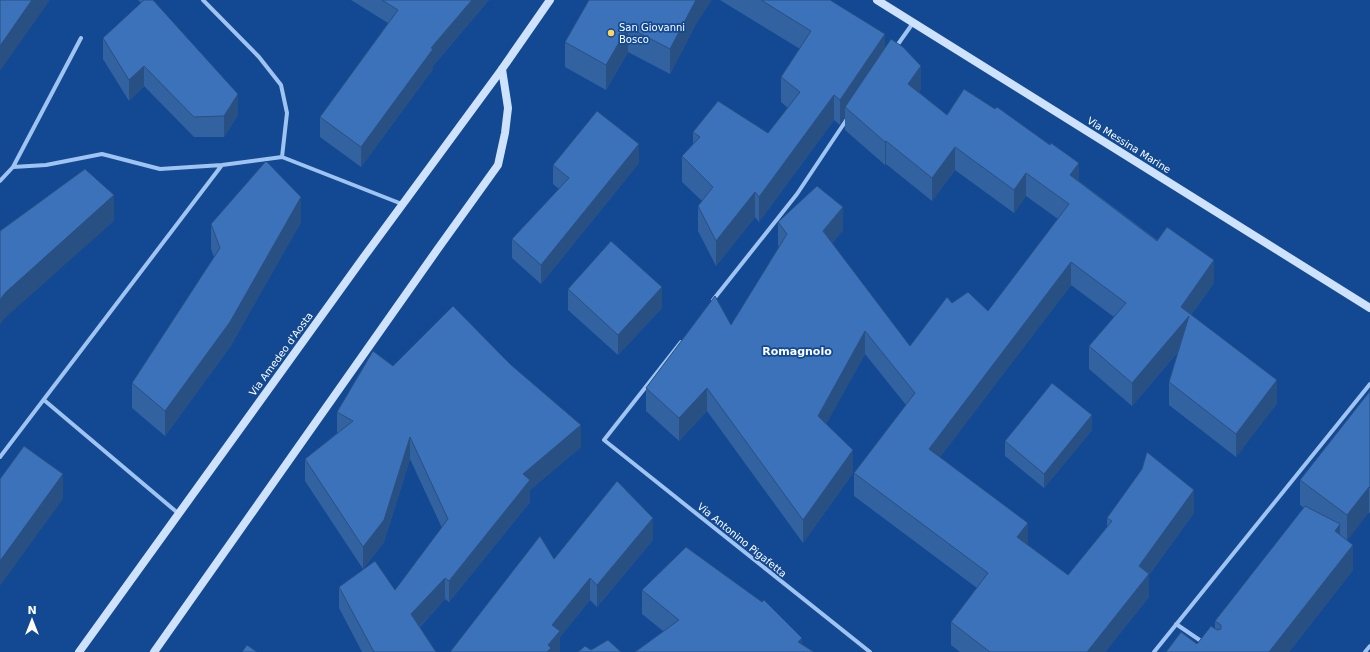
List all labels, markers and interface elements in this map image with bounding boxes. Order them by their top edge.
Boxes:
place label: San Giovanni Bosco [619,22,685,45]
marker: San Giovanni Bosco [606,28,616,38]
street label: Via Messina Marine [1085,115,1173,175]
street label: Via Amedeo d'Aosta [247,310,315,398]
district label: Romagnolo [762,345,832,358]
street label: Via Antonino Pigafetta [695,501,789,579]
north arrow [12,600,52,640]
text: N [27,604,37,617]

